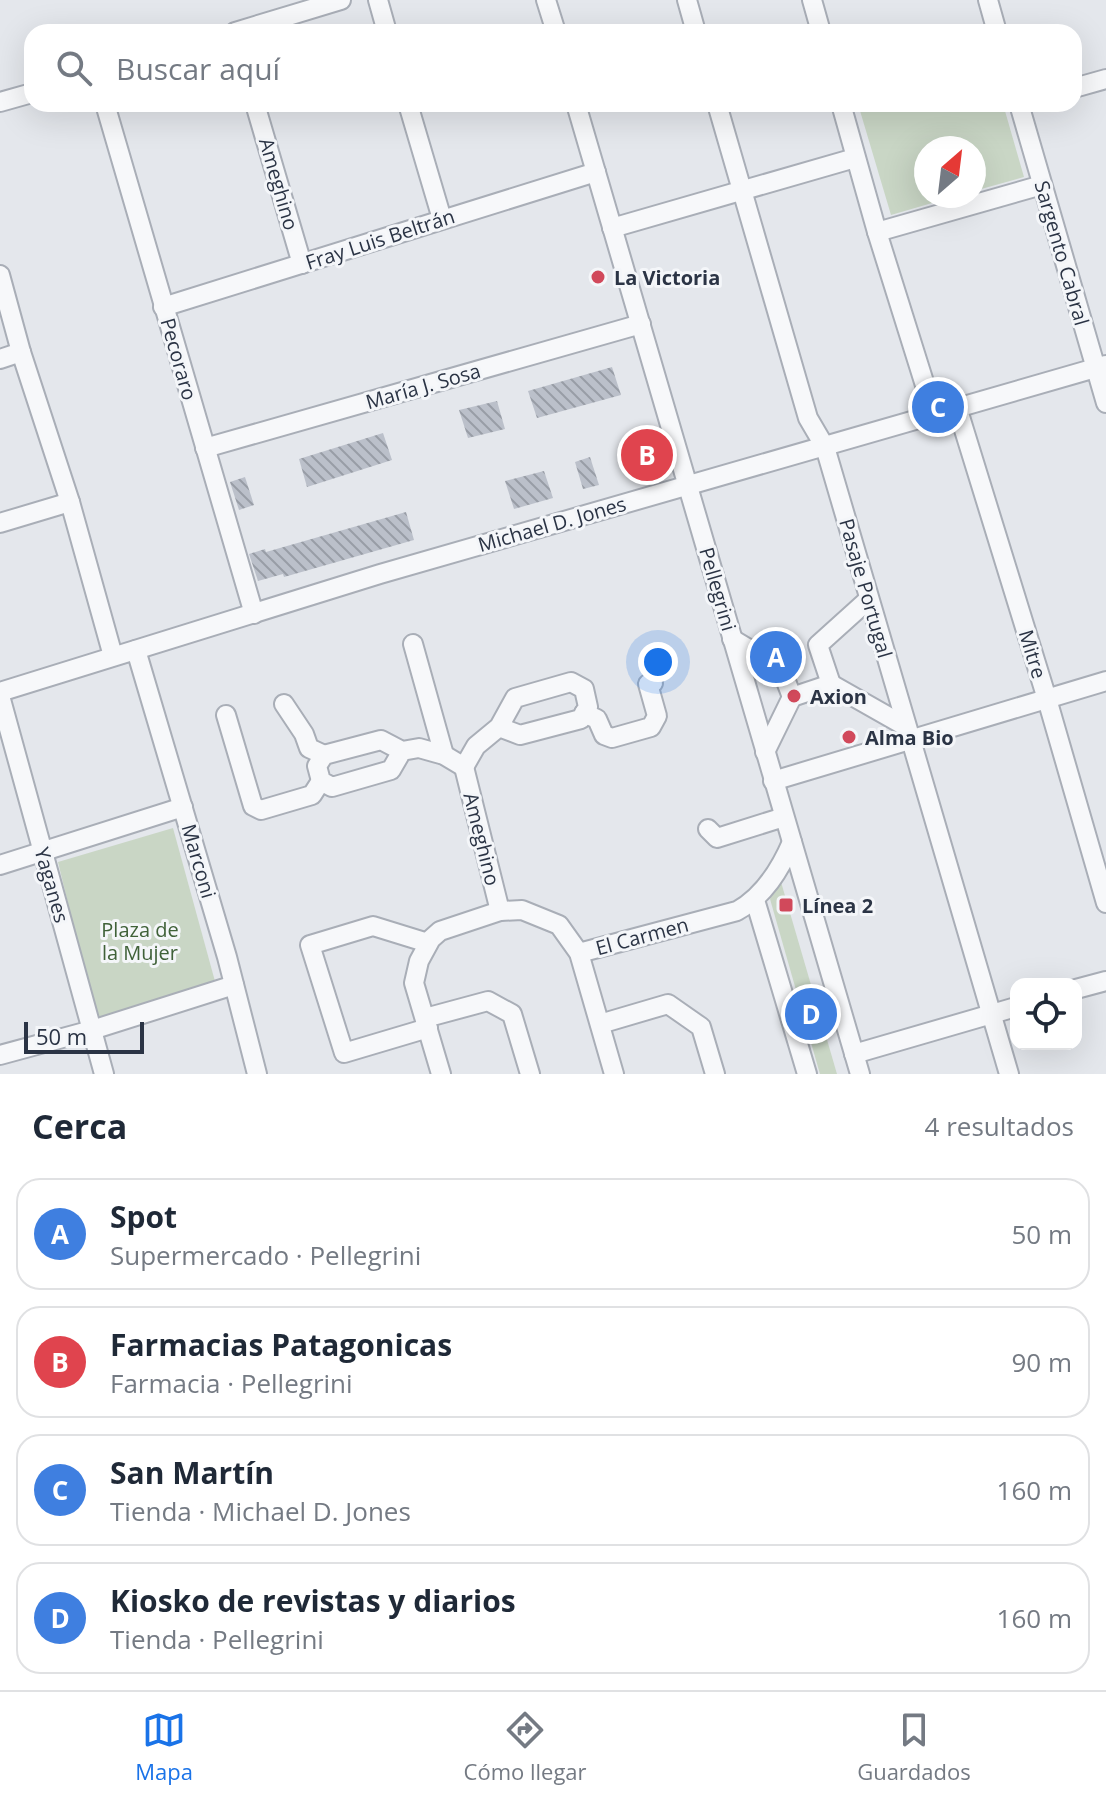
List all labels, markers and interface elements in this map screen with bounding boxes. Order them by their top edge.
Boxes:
search box [24,24,1082,112]
icon: search [52,46,96,90]
text: Buscar aquí [116,48,280,89]
street label: Ameghino [253,135,305,233]
north arrow [914,136,986,208]
street label: Sargento Cabral [1028,178,1096,328]
street label: Fray Luis Beltrán [302,202,458,276]
place label: La Victoria [614,264,720,291]
marker: La Victoria [589,268,607,286]
street label: Pecoraro [154,315,204,403]
street label: María J. Sosa [363,357,483,415]
pin: C [912,377,964,437]
pin: B [621,425,673,485]
street label: Michael D. Jones [475,490,629,558]
street label: Pasaje Portugal [833,515,899,661]
street label: Pellegrini [693,544,743,634]
street label: Mitre [1013,626,1053,682]
pin: A [750,627,802,687]
your location [638,642,678,682]
place label: Axion [810,683,867,710]
marker: Axion [785,687,803,705]
place label: Alma Bio [865,724,954,751]
marker: Alma Bio [840,728,858,746]
street label: Ameghino [457,790,507,888]
street label: Marconi [176,821,222,901]
street label: Yaganes [28,844,76,926]
place label: Línea 2 [802,892,873,919]
marker: Línea 2 [777,896,795,914]
street label: El Carmen [592,911,692,961]
park label: Plaza de la Mujer [101,916,179,966]
map controls [1010,978,1082,1050]
button: locate [1010,978,1082,1050]
pin: D [785,984,837,1044]
scale bar [24,1018,144,1054]
text: 50 m [36,1021,87,1051]
text: Cerca [32,1103,127,1149]
text: 4 resultados [925,1108,1074,1144]
text: Spot [110,1196,177,1237]
text: A [51,1216,69,1252]
text: 50 m [1011,1216,1072,1252]
text: Supermercado · Pellegrini [110,1237,421,1273]
text: Farmacias Patagonicas [110,1324,452,1365]
text: B [51,1344,69,1380]
text: 90 m [1011,1344,1072,1380]
text: Farmacia · Pellegrini [110,1365,353,1401]
text: San Martín [110,1452,274,1493]
text: C [52,1472,68,1508]
text: 160 m [997,1472,1072,1508]
text: Tienda · Michael D. Jones [110,1493,411,1529]
text: Kiosko de revistas y diarios [110,1580,516,1621]
text: D [50,1600,70,1636]
text: 160 m [997,1600,1072,1636]
text: Tienda · Pellegrini [110,1621,324,1657]
tab: Mapa [135,1708,193,1786]
tab: Cómo llegar [464,1708,587,1786]
tab: Guardados [857,1708,971,1786]

